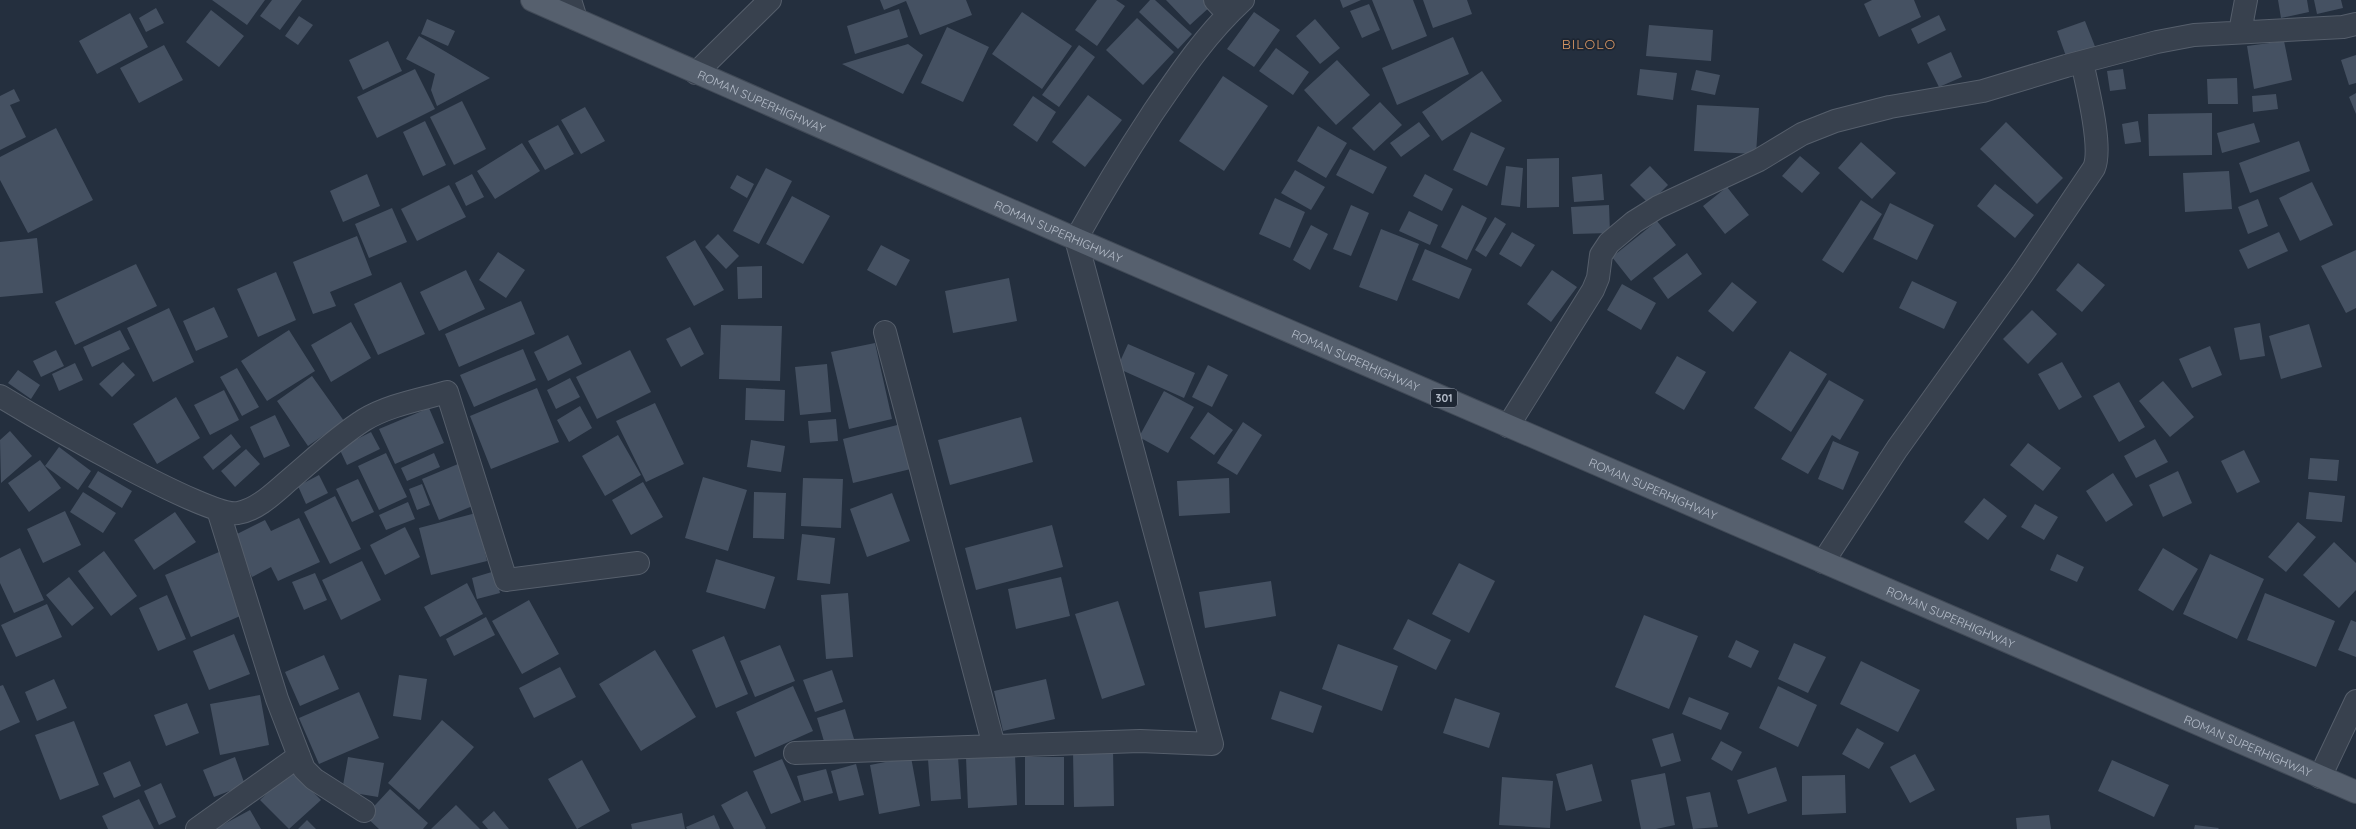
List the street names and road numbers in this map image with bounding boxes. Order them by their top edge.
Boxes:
street label: ROMAN SUPERHIGHWAY [696,66,828,136]
street label: ROMAN SUPERHIGHWAY [992,197,1125,266]
street label: ROMAN SUPERHIGHWAY [1289,326,1422,394]
road number: 301 [1431,389,1457,407]
street label: ROMAN SUPERHIGHWAY [1587,454,1720,523]
street label: ROMAN SUPERHIGHWAY [1884,583,2017,651]
street label: ROMAN SUPERHIGHWAY [2182,711,2315,780]

